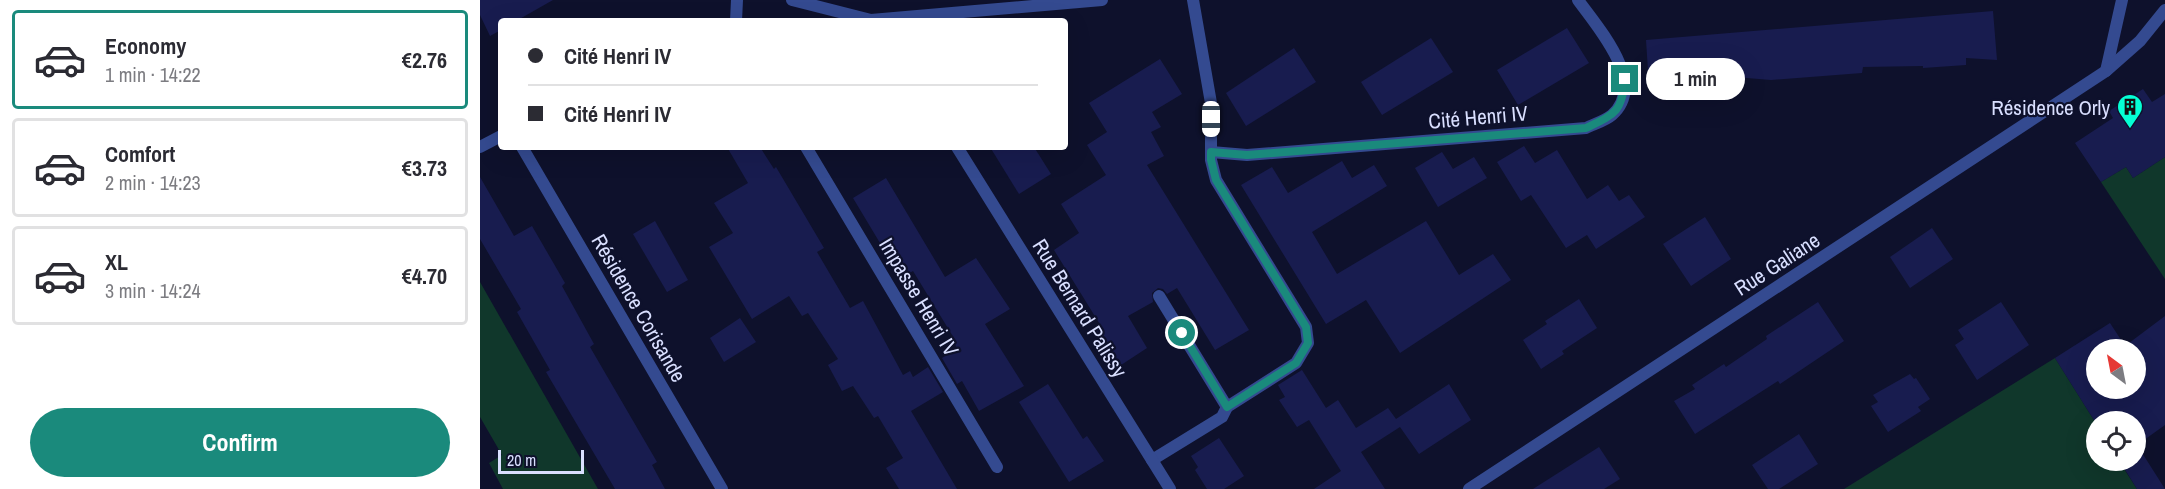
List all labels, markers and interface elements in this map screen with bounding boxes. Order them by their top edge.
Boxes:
text: Economy [105,31,186,61]
icon: car [33,33,87,87]
text: Cité Henri IV [564,41,671,71]
text: €2.76 [402,45,447,75]
callout: 1 min [1646,58,1745,100]
text: 1 min · 14:22 [105,61,201,88]
route end [1611,65,1638,92]
text: 1 min [1674,65,1717,92]
building icon: Résidence Orly [2115,92,2145,130]
place label: Résidence Orly [1991,93,2110,122]
street label: Cité Henri IV [1427,98,1529,136]
text: Cité Henri IV [564,99,671,129]
car [1202,101,1220,137]
text: Comfort [105,139,175,169]
icon: car [33,141,87,195]
text: €3.73 [402,153,447,183]
text: 2 min · 14:23 [105,169,201,196]
street label: Rue Galiane [1729,226,1825,302]
street label: Résidence Corisande [585,229,693,387]
street label: Impasse Henri IV [872,233,966,362]
street label: Rue Bernard Palissy [1026,233,1134,383]
text: XL [105,247,128,277]
icon: car [33,249,87,303]
text: €4.70 [402,261,447,291]
text: 3 min · 14:24 [105,277,201,304]
route start [1168,319,1195,346]
north arrow [2086,339,2146,399]
map controls [2086,339,2146,471]
button: Confirm [30,408,450,477]
button: locate [2086,411,2146,471]
scale bar [498,447,584,474]
text: 20 m [507,449,536,471]

